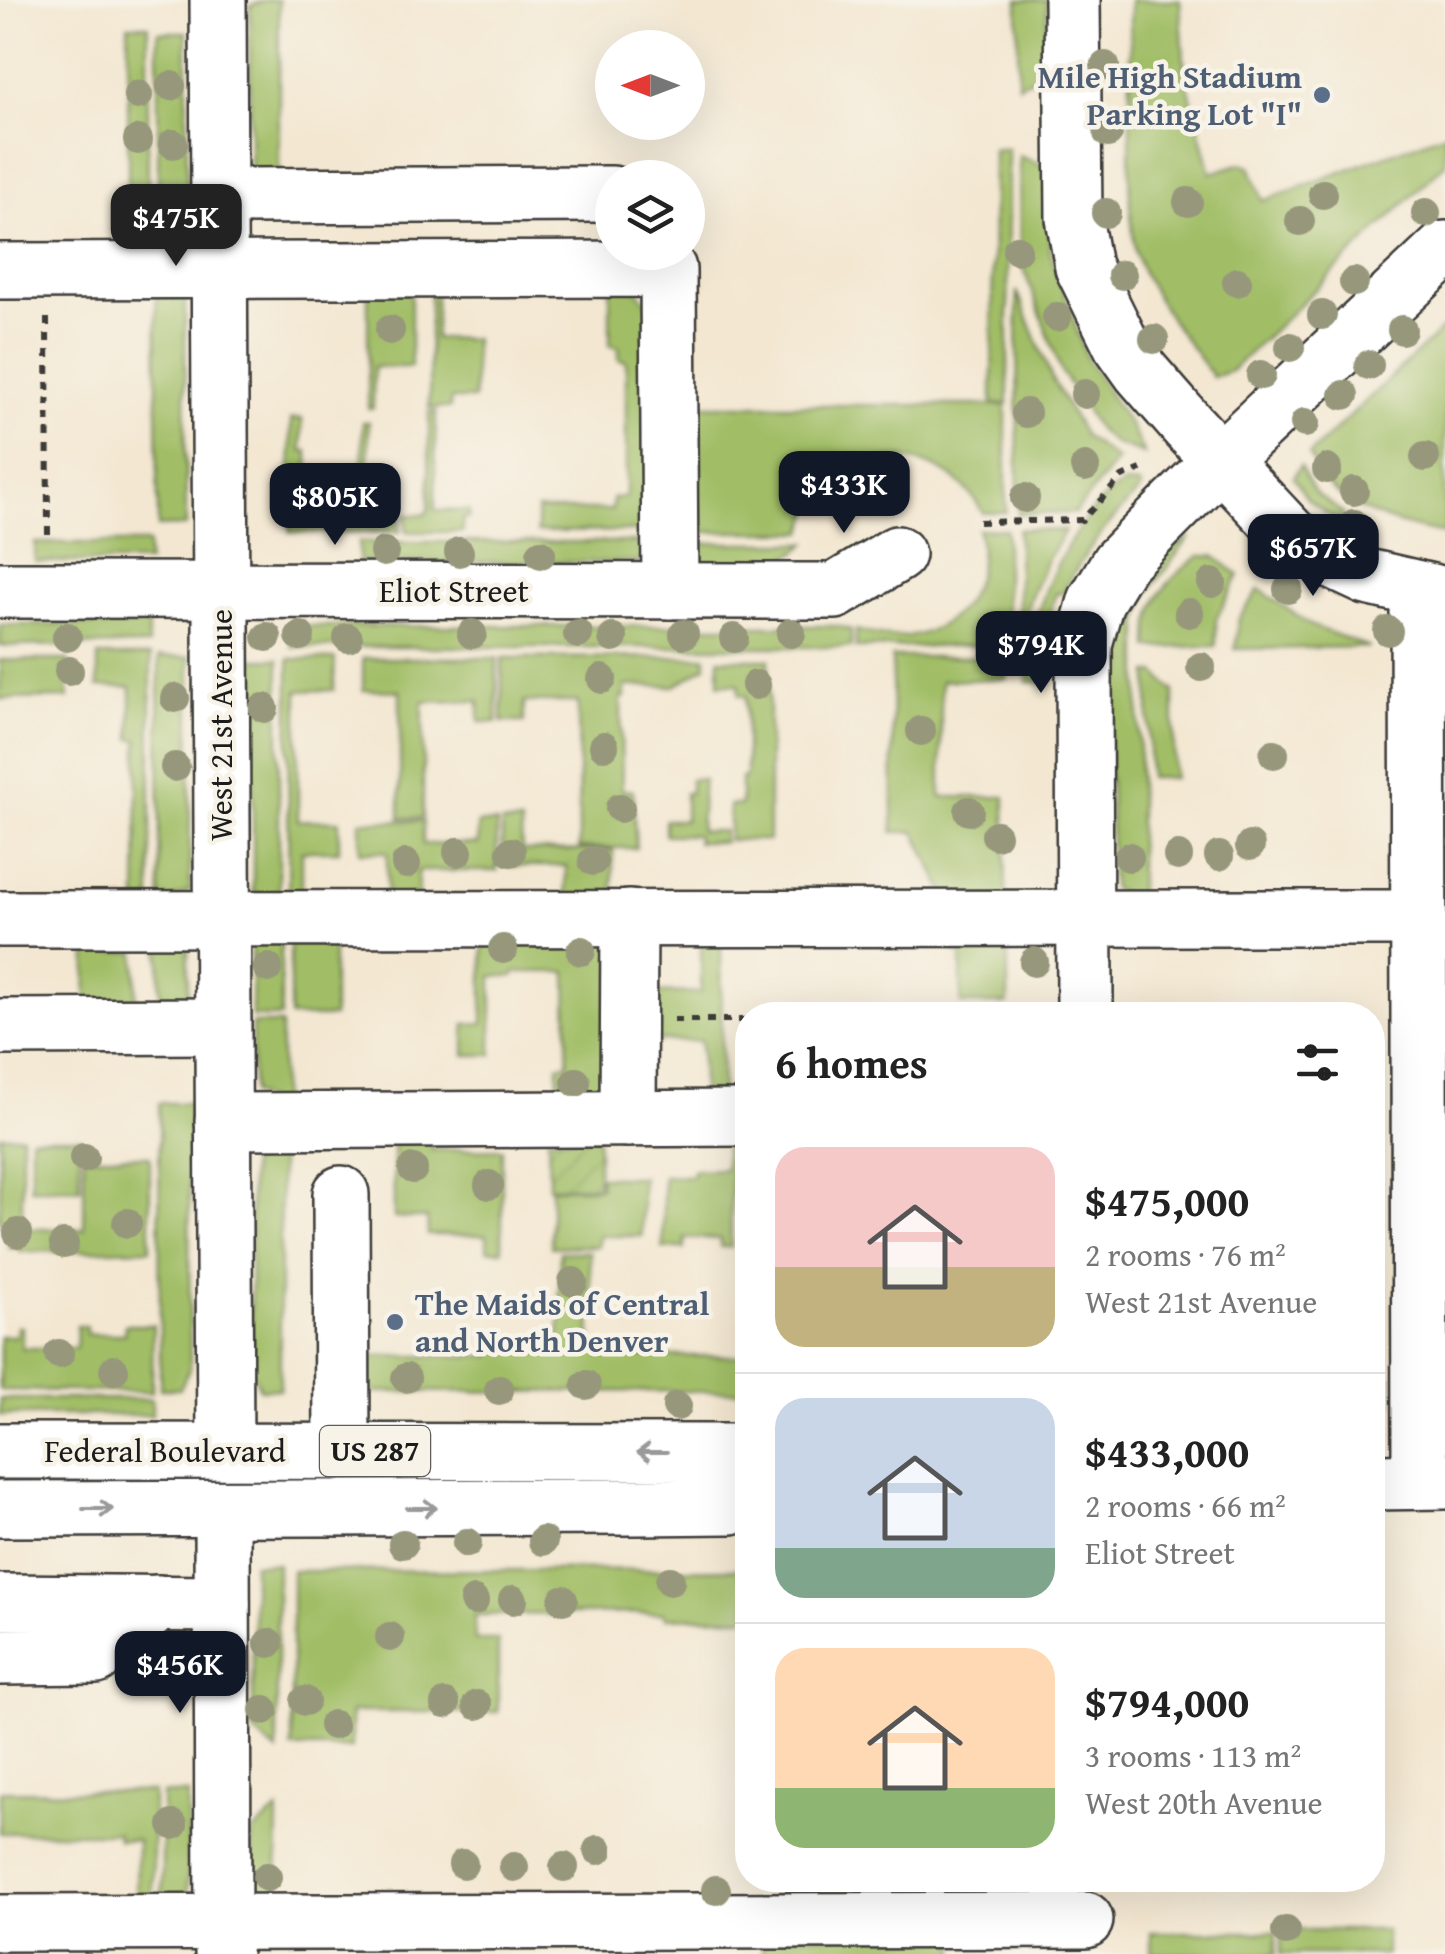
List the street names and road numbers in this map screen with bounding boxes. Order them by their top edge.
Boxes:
street label: Eliot Street [379,567,529,614]
street label: West 21st Avenue [197,609,244,841]
road number: US 287 [320,1426,430,1476]
street label: Federal Boulevard [44,1427,286,1474]

